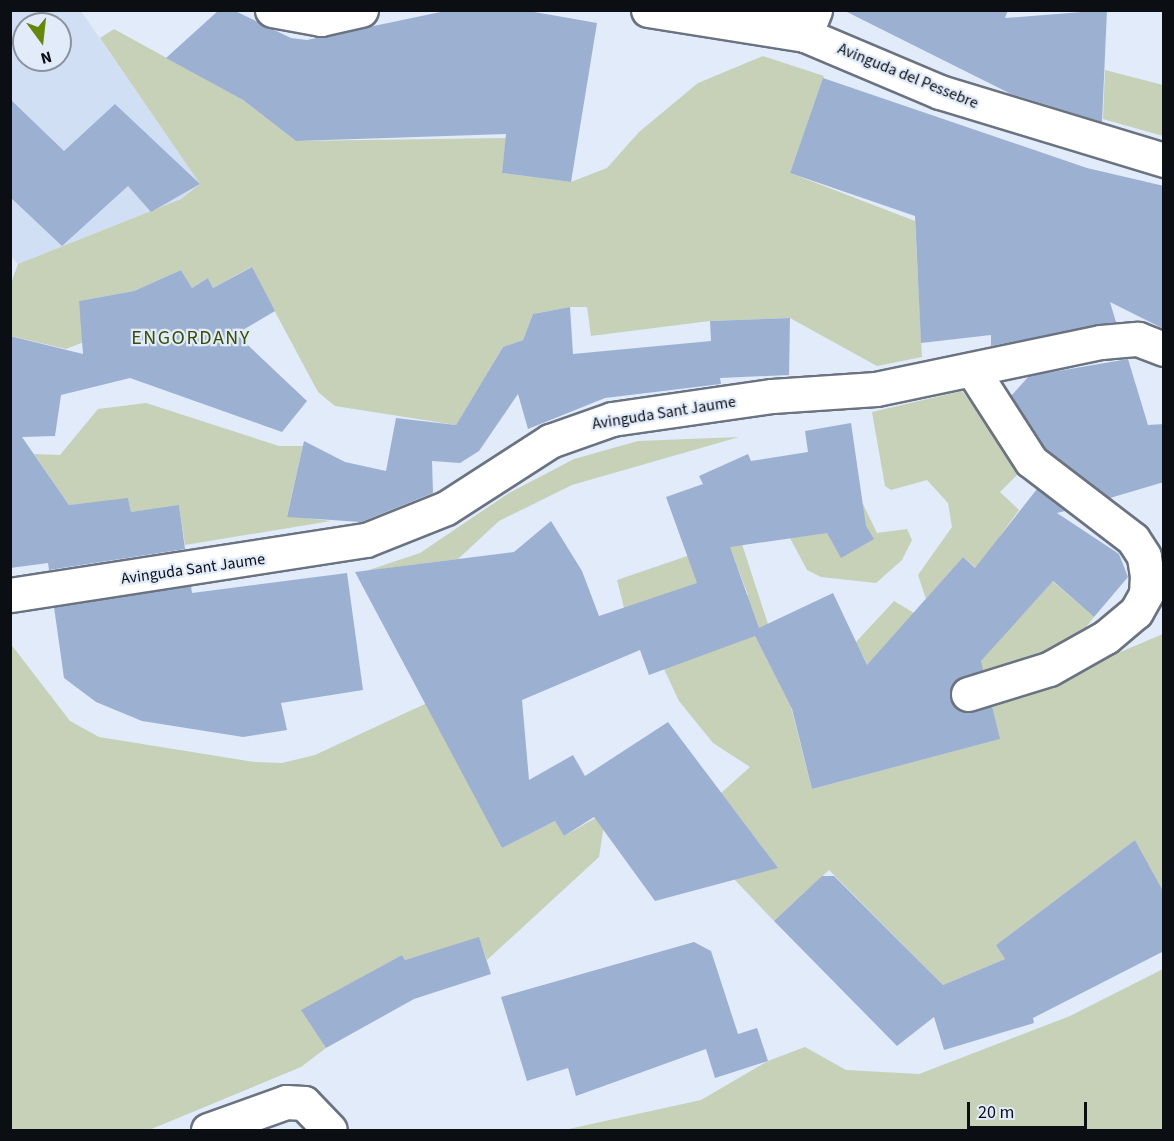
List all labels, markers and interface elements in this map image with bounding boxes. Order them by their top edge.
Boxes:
north arrow [12,12,72,72]
street label: Avinguda del Pessebre [835,39,981,113]
text: N [38,45,54,69]
district label: ENGORDANY [131,326,251,350]
street label: Avinguda Sant Jaume [591,392,737,434]
street label: Avinguda Sant Jaume [120,549,266,589]
scale bar [970,1090,1090,1128]
text: 20 m [978,1100,1014,1125]

